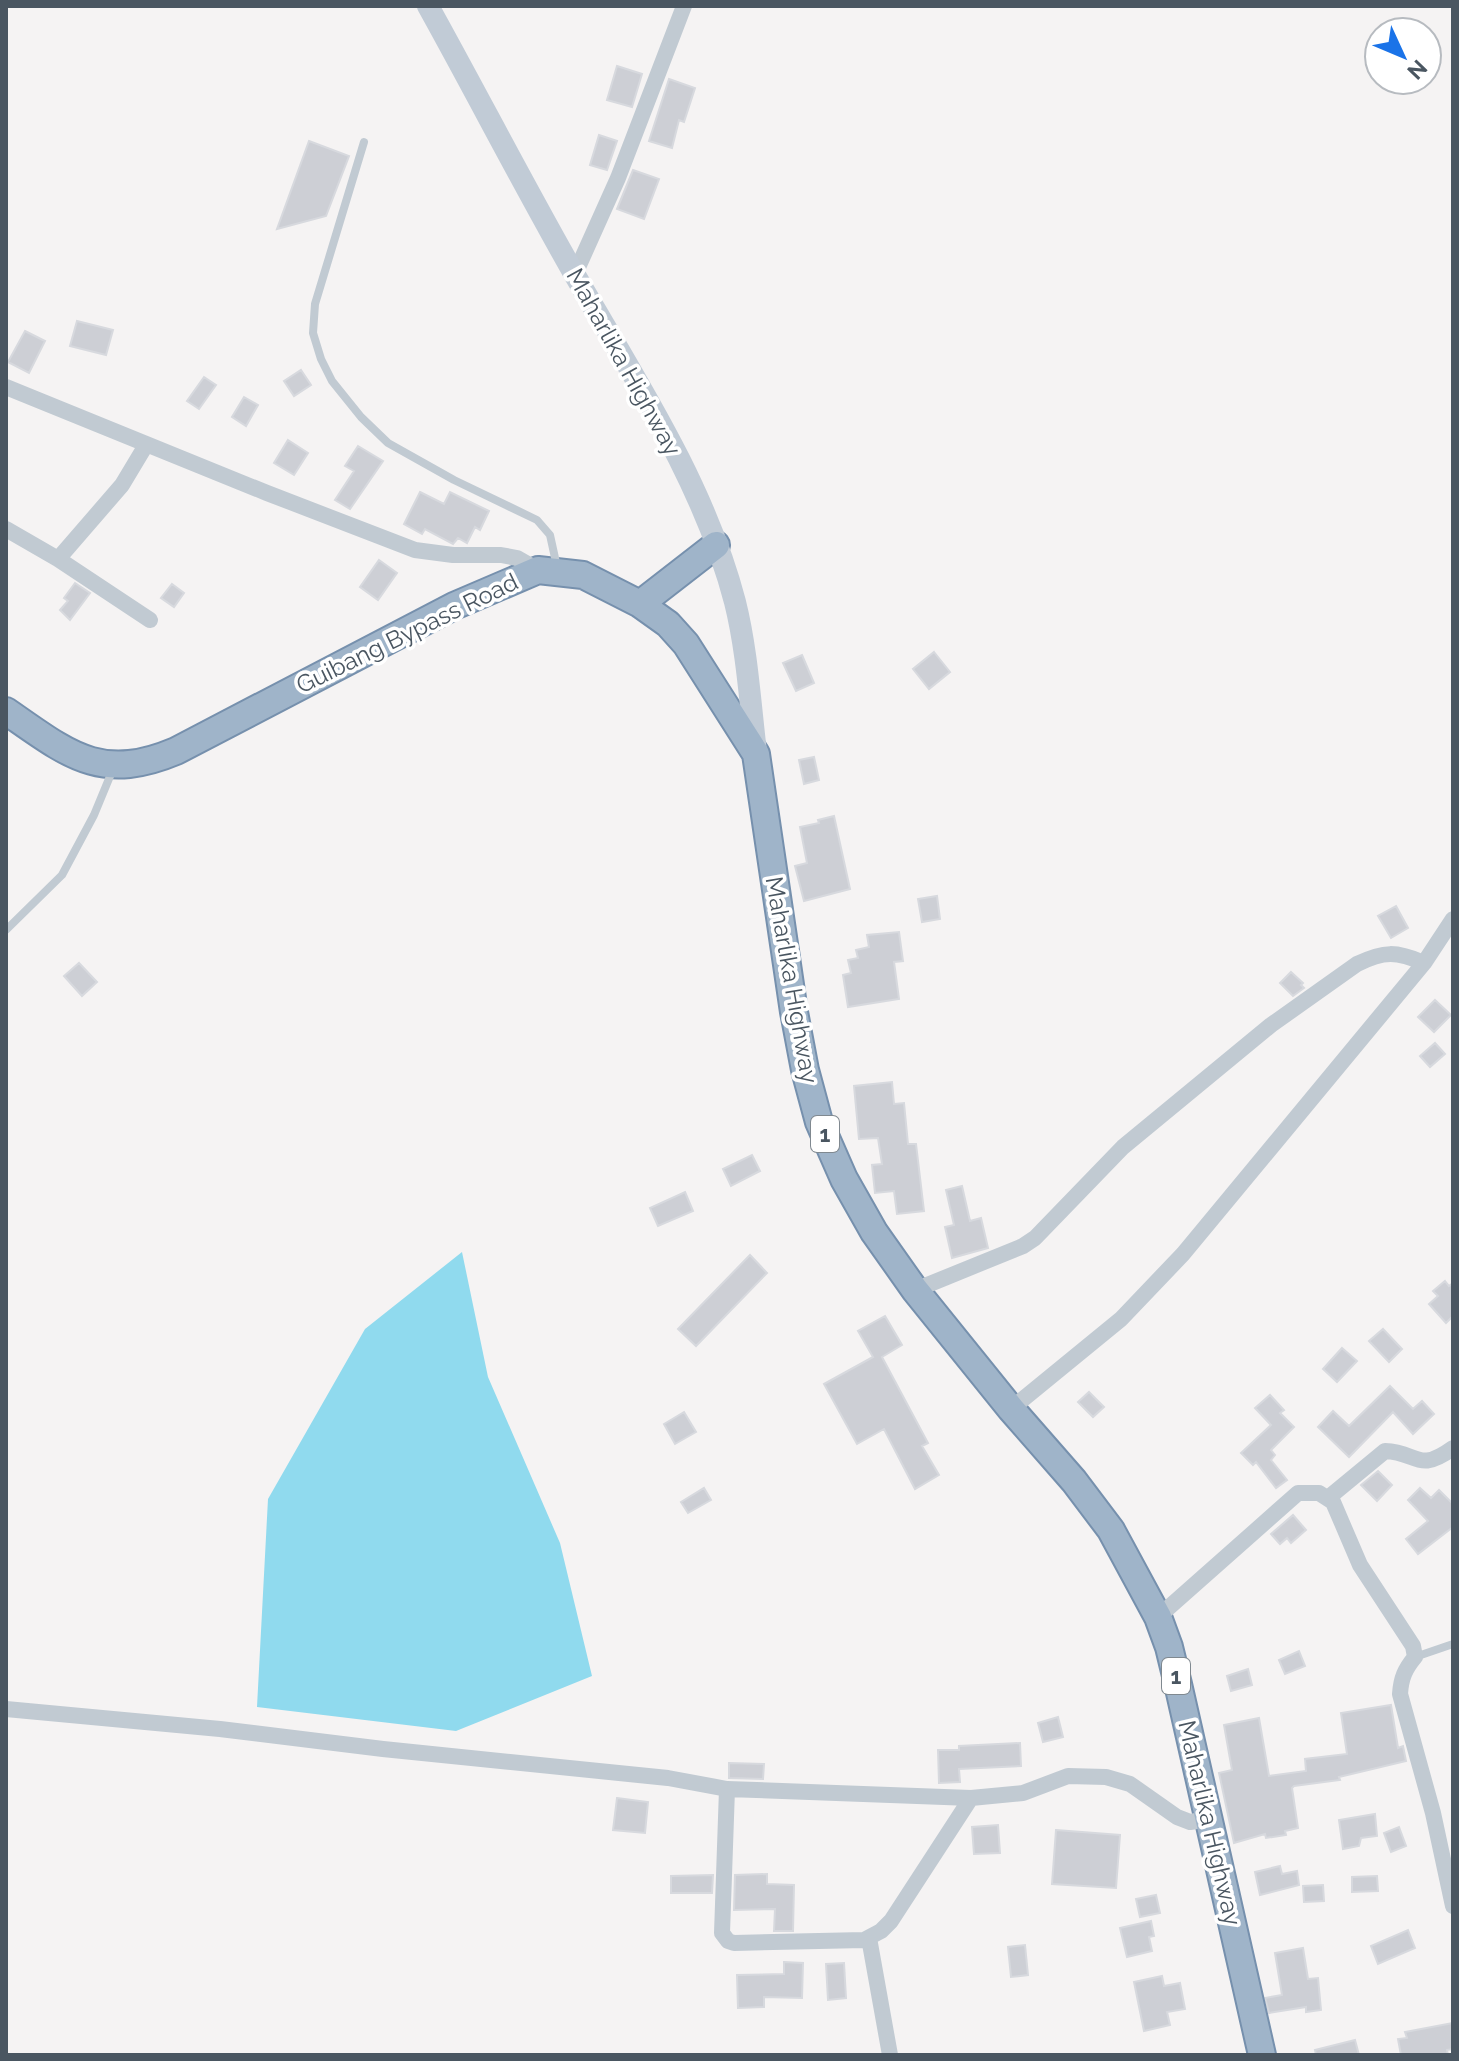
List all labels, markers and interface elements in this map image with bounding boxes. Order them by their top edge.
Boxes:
north arrow [1363,16,1443,96]
text: N [1402,55,1433,85]
street label: Maharlika Highway [561,263,687,461]
street label: Guibang Bypass Road [291,567,523,699]
street label: Maharlika Highway [760,874,824,1086]
road number: 1 [811,1116,839,1152]
road number: 1 [1162,1658,1190,1694]
street label: Maharlika Highway [1172,1718,1248,1928]

